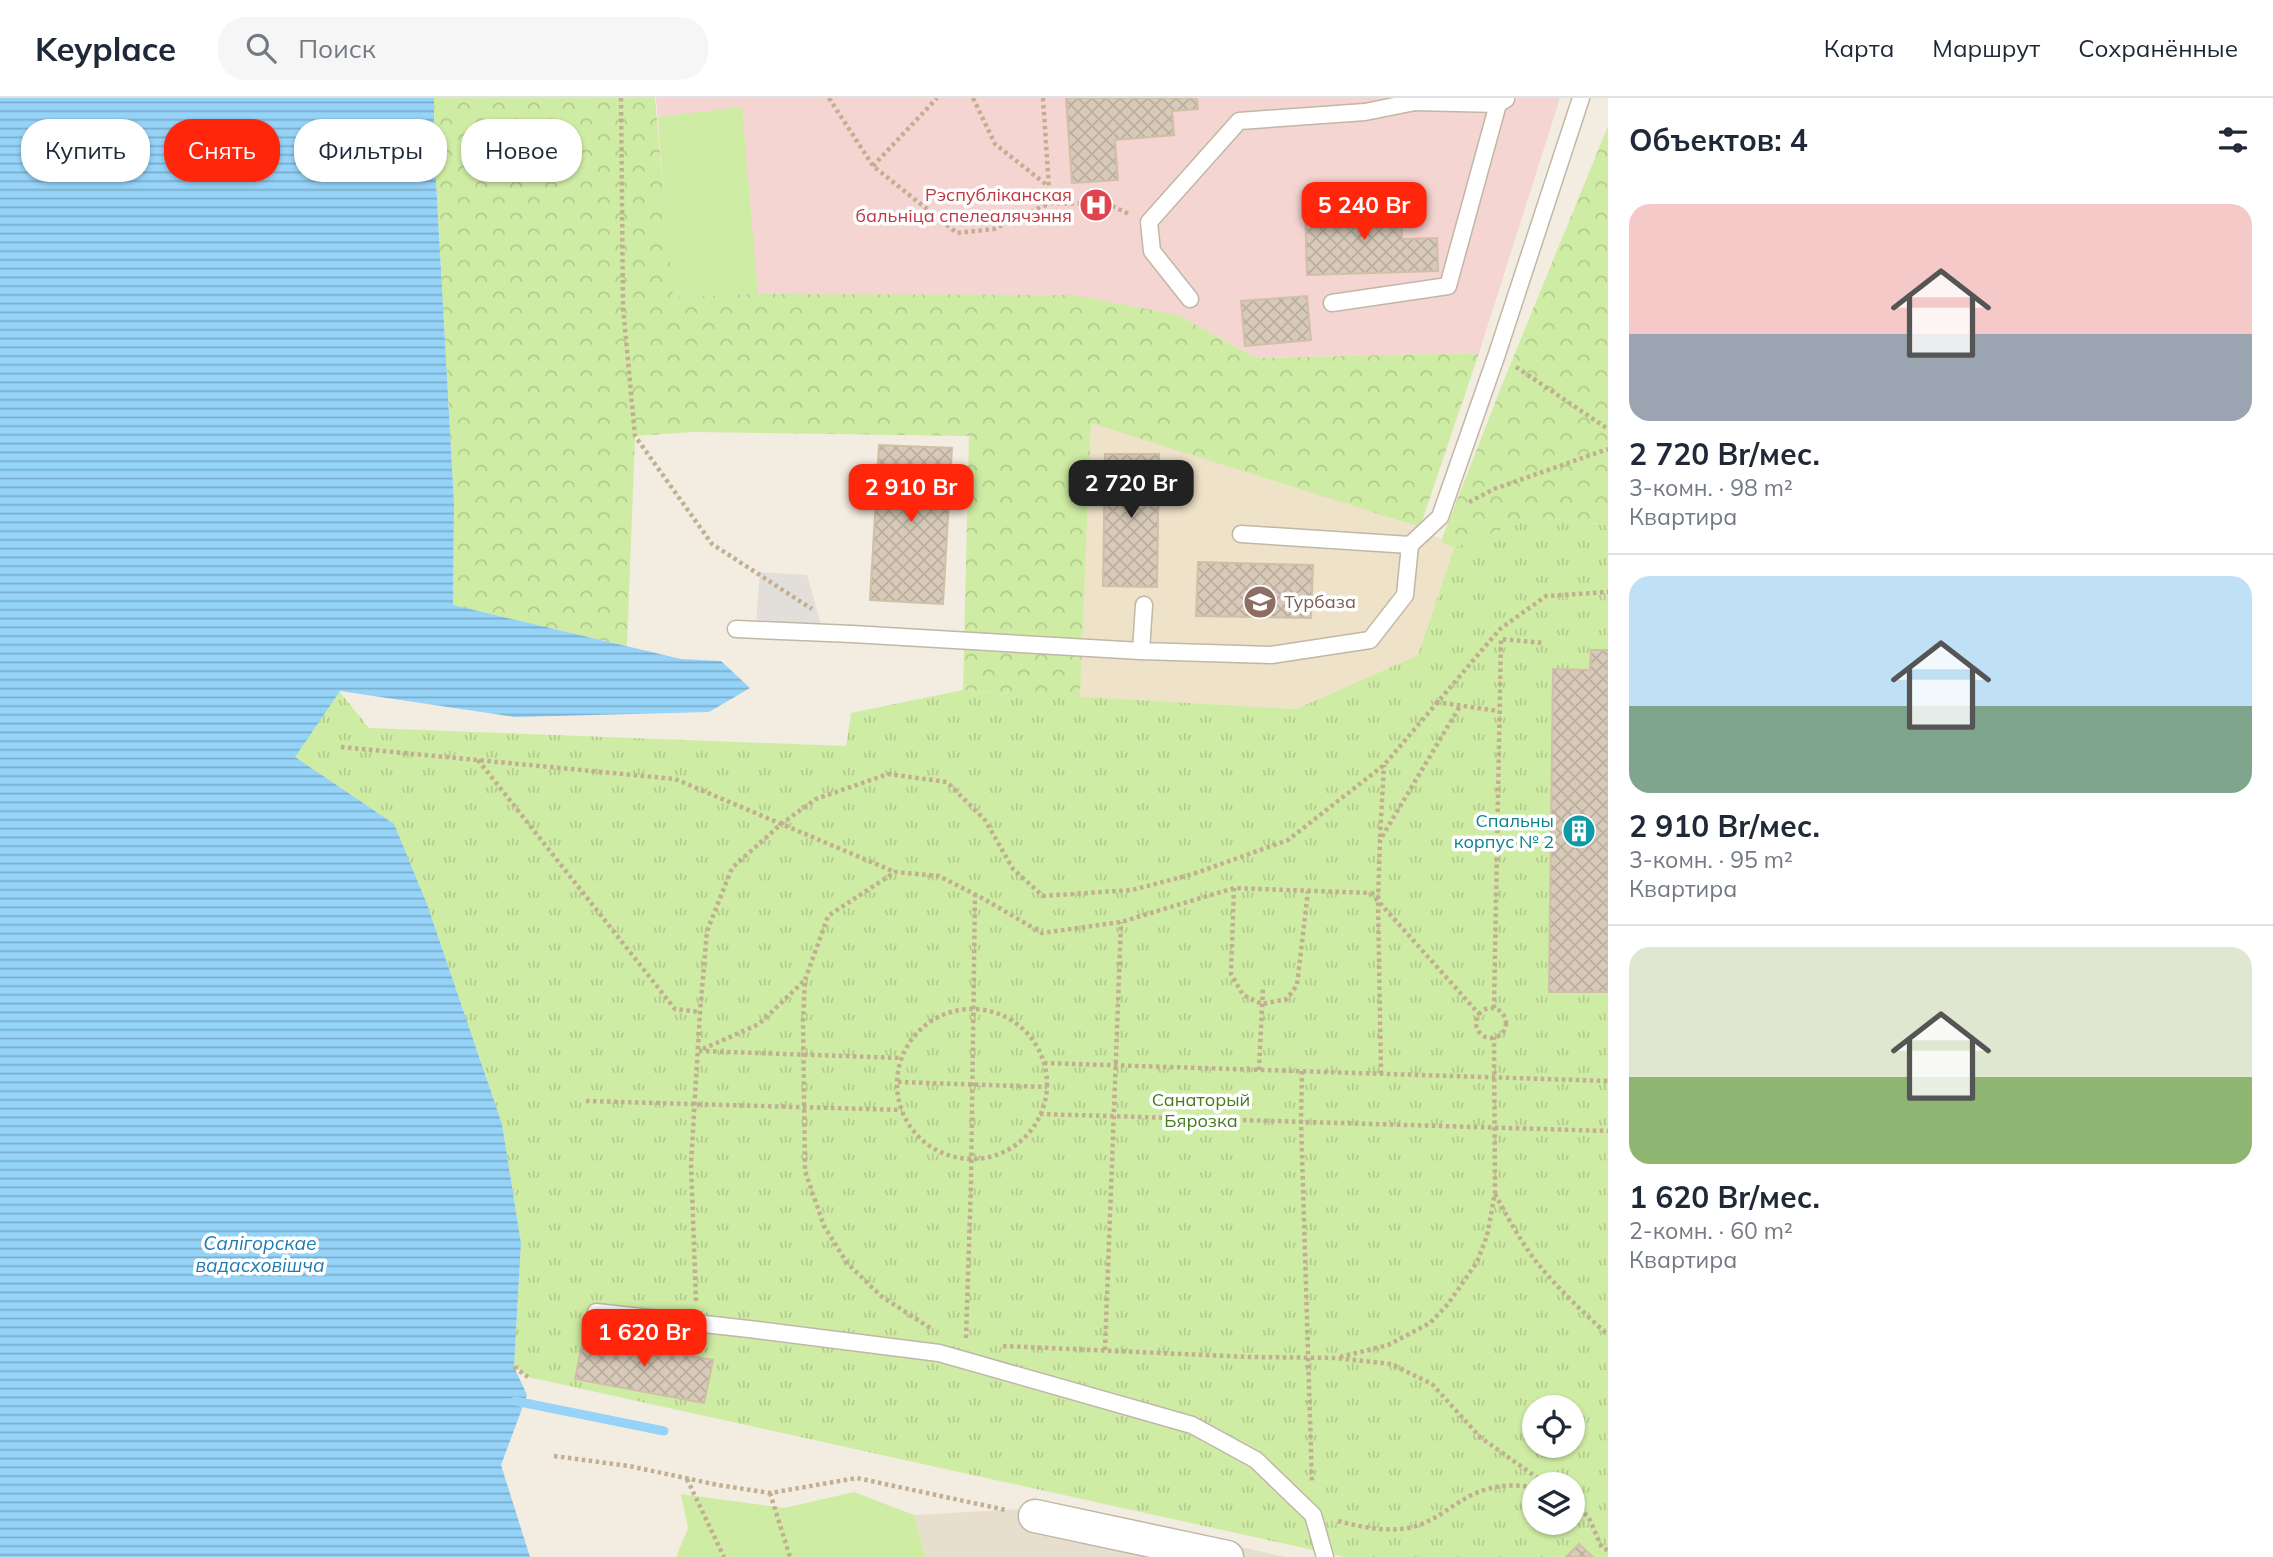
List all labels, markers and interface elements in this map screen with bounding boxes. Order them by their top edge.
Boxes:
search box [218,17,708,80]
text: Keyplace [35,28,176,69]
icon: search [242,29,280,67]
text: Поиск [298,32,376,65]
text: Карта [1824,33,1894,63]
text: Маршрут [1932,33,2040,63]
text: Сохранённые [2078,33,2238,63]
chip: Купить [21,119,150,182]
chip: Снять [164,119,280,182]
chip: Фильтры [294,119,447,182]
chip: Новое [461,119,582,182]
text: Объектов: 4 [1629,121,1808,159]
icon: filters [2214,121,2252,159]
place label: Рэспубліканская бальніца спелеалячэння [856,183,1072,227]
pin: 5 240 Br [1292,183,1436,242]
hospital icon: Рэспубліканская бальніца спелеалячэння [1077,186,1115,224]
text: 5 240 Br [1318,190,1410,219]
icon: home [1878,250,2004,376]
text: 2 720 Br/мес. [1629,435,1820,473]
pin: 2 720 Br [1059,460,1203,520]
pin: 2 910 Br [839,464,983,524]
text: 2 720 Br [1085,468,1177,497]
text: 2 910 Br [865,472,957,501]
text: 3-комн. · 98 m² [1629,473,1793,502]
text: Квартира [1629,502,1737,531]
school or university icon: Турбаза [1241,583,1279,621]
place label: Турбаза [1284,590,1356,613]
icon: home [1878,622,2004,748]
text: 2 910 Br/мес. [1629,807,1820,845]
place label: Спальны корпус № 2 [1454,809,1554,853]
building icon: Спальны корпус № 2 [1560,812,1598,850]
text: 3-комн. · 95 m² [1629,845,1793,874]
text: Квартира [1629,874,1737,903]
icon: home [1878,993,2004,1119]
park label: Санаторый Бярозка [1152,1088,1250,1132]
text: 1 620 Br/мес. [1629,1178,1820,1216]
text: 2-комн. · 60 m² [1629,1216,1793,1245]
water label: Салігорскае вадасховішча [195,1231,325,1277]
text: Квартира [1629,1245,1737,1274]
pin: 1 620 Br [572,1310,716,1369]
text: 1 620 Br [598,1317,690,1346]
map controls [1522,1395,1585,1535]
button: locate [1522,1395,1585,1458]
button: layers [1522,1472,1585,1535]

